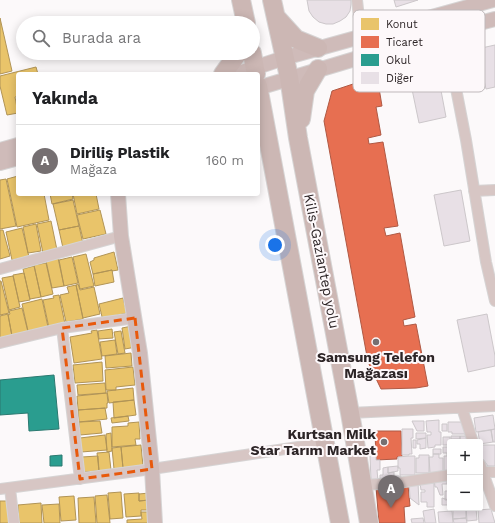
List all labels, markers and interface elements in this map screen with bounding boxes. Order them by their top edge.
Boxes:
legend [353,10,485,92]
search box [16,16,260,60]
text: Konut [386,18,418,31]
icon: search [30,27,52,49]
text: Burada ara [62,29,141,47]
text: Ticaret [386,36,423,49]
text: Okul [386,54,411,67]
text: Diğer [386,72,414,85]
text: Yakında [32,88,98,108]
text: Diriliş Plastik [70,144,169,162]
text: A [41,153,49,168]
text: 160 m [206,153,244,168]
text: Mağaza [70,162,117,177]
street label: Kilis-Gaziantep yolu [301,192,343,330]
your location [265,235,285,255]
marker: Samsung Telefon Mağazası [371,337,381,347]
place label: Samsung Telefon Mağazası [317,349,435,381]
place label: Kurtsan Milk Star Tarım Market [250,426,376,458]
marker: Kurtsan Milk Star Tarım Market [379,437,389,447]
map controls [447,439,483,511]
button: + [447,439,483,475]
pin: A [378,475,404,508]
button: − [447,475,483,511]

